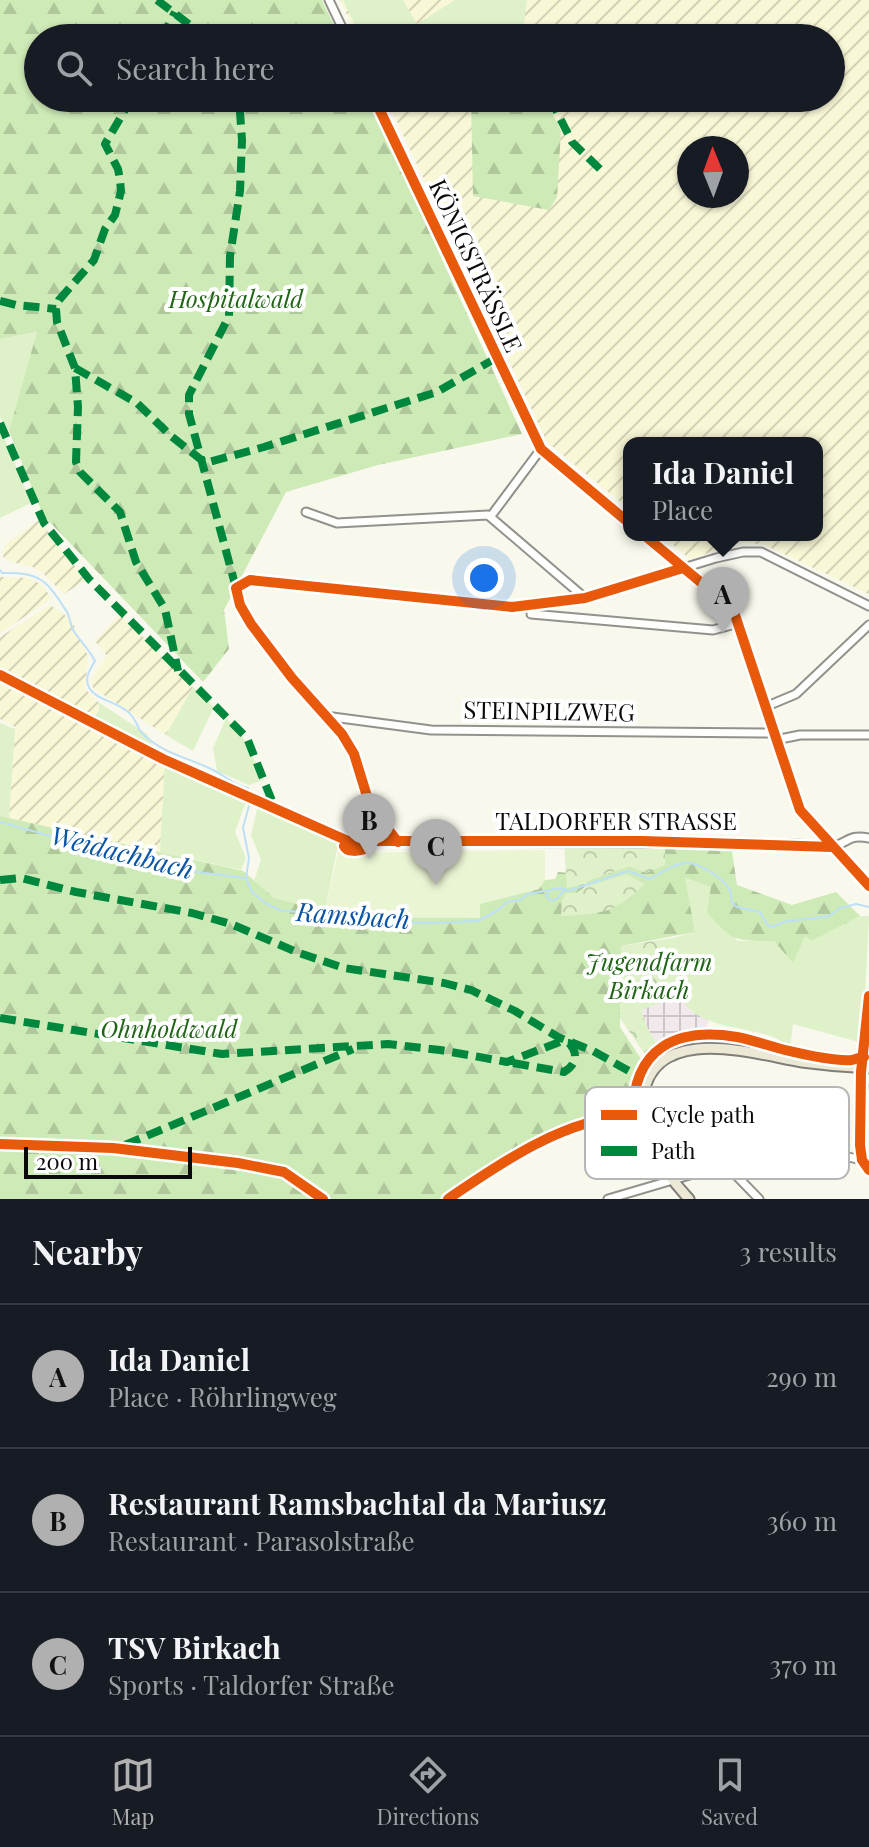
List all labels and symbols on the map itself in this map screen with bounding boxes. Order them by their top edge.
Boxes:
north arrow [677,136,749,208]
street label: KÖNIGSTRÄSSLE [423,174,531,357]
park label: Hospitalwald [168,282,304,314]
your location [464,558,504,598]
pin: A [697,567,749,633]
street label: STEINPILZWEG [463,693,635,727]
pin: B [343,793,395,859]
street label: TALDORFER STRASSE [495,804,737,836]
water label: Weidachbach [47,817,197,886]
pin: C [410,819,462,885]
water label: Ramsbach [294,893,411,936]
park label: Jugendfarm Birkach [586,945,712,1005]
park label: Ohnholdwald [100,1012,239,1044]
legend [585,1087,849,1179]
text: Cycle path [651,1099,755,1129]
text: Path [651,1135,695,1165]
scale bar [24,1143,192,1179]

